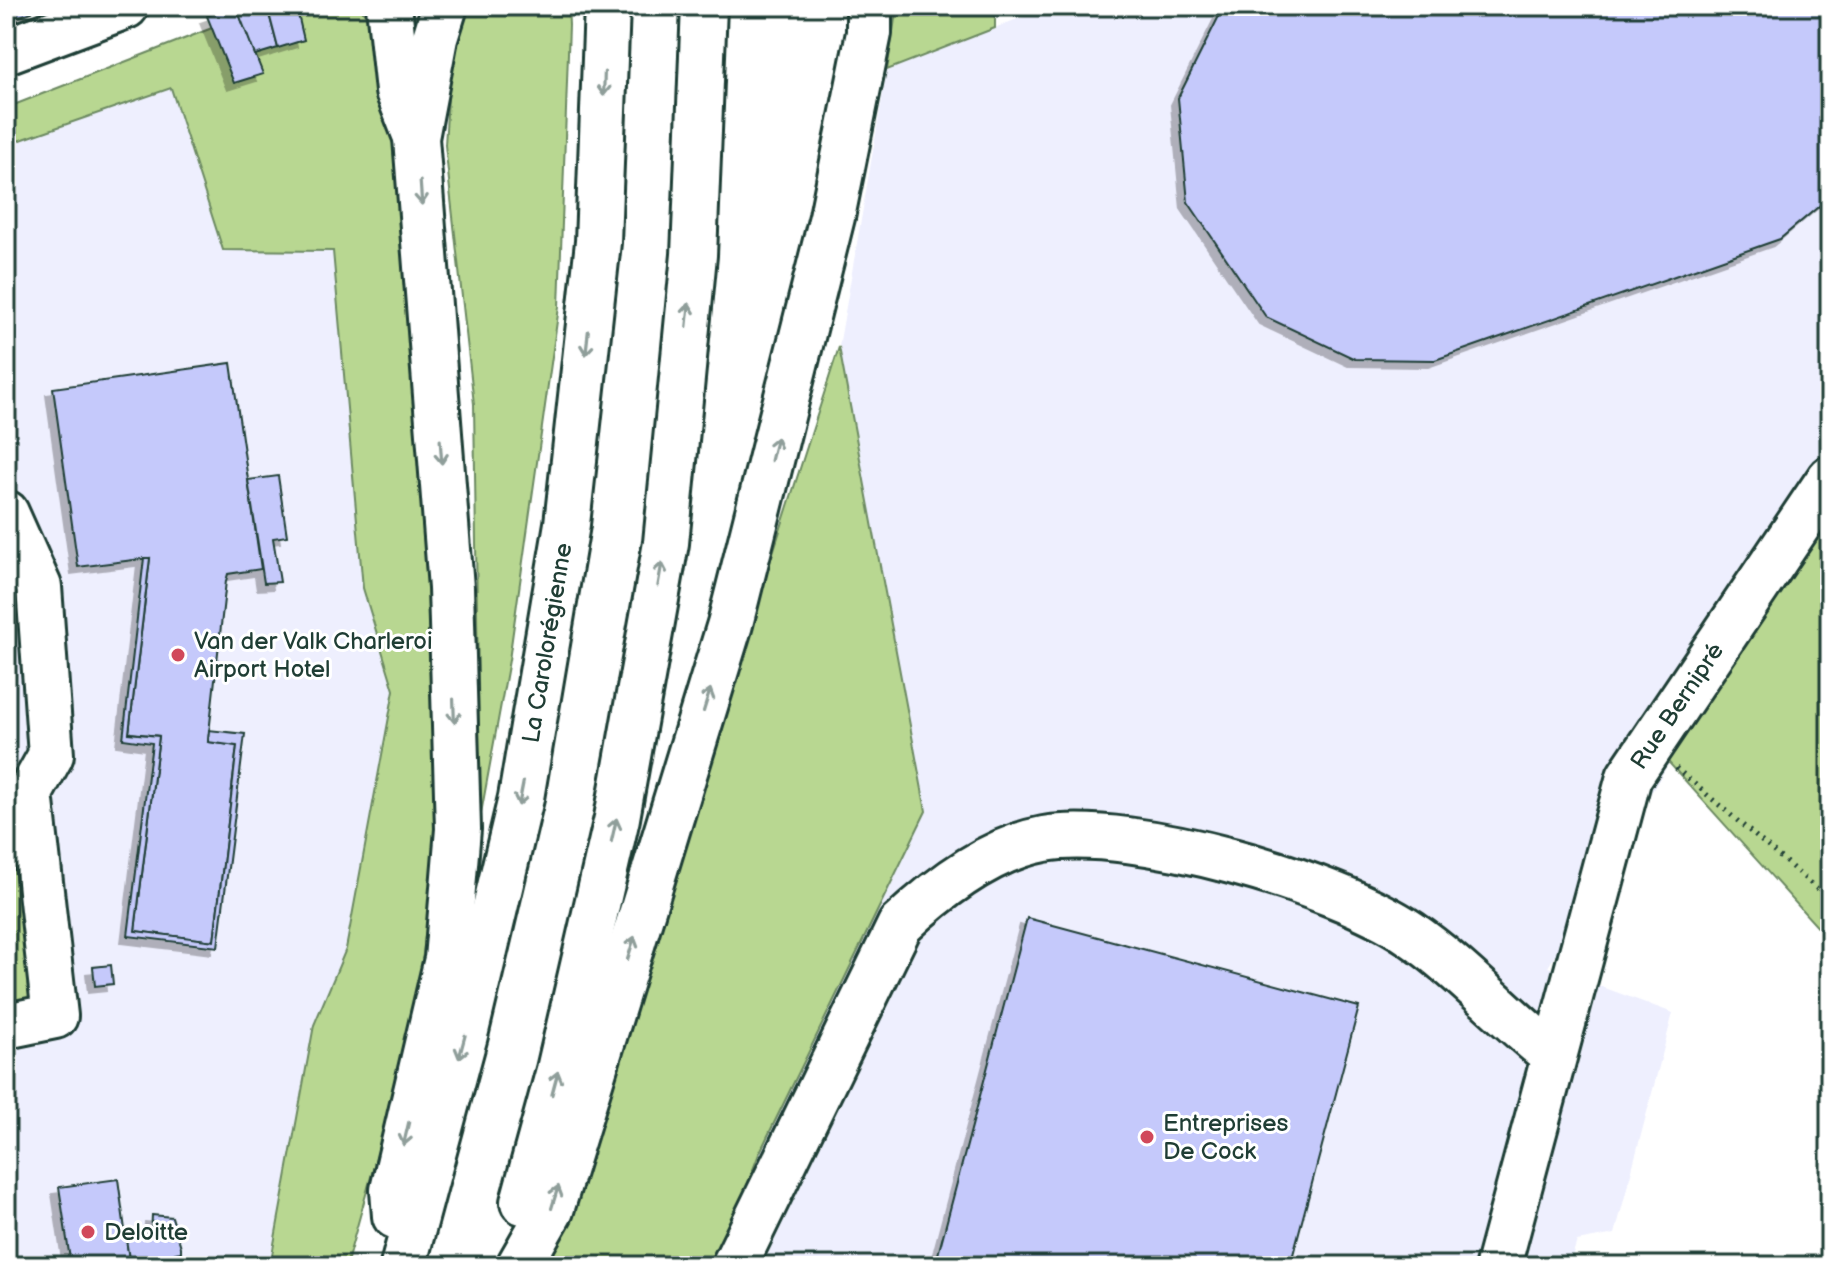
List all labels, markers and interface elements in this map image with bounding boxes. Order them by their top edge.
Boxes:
one-way arrow [596,70,611,97]
one-way arrow [414,179,429,205]
one-way arrow [681,302,696,329]
one-way arrow [579,330,594,355]
one-way arrow [767,436,782,462]
one-way arrow [434,438,449,465]
street label: La Carolorégienne [516,541,578,745]
one-way arrow [654,561,669,587]
place label: Van der Valk Charleroi Airport Hotel [194,627,433,684]
street label: Rue Bernipré [1624,637,1730,775]
marker: Van der Valk Charleroi Airport Hotel [169,646,187,664]
one-way arrow [700,687,715,713]
one-way arrow [447,697,462,724]
one-way arrow [513,781,528,807]
one-way arrow [607,817,622,843]
one-way arrow [624,936,639,962]
one-way arrow [454,1034,469,1060]
one-way arrow [549,1070,564,1096]
place label: Entreprises De Cock [1163,1109,1288,1166]
one-way arrow [398,1121,413,1146]
marker: Entreprises De Cock [1138,1128,1156,1146]
one-way arrow [548,1185,563,1211]
place label: Deloitte [104,1218,188,1247]
marker: Deloitte [79,1223,97,1241]

